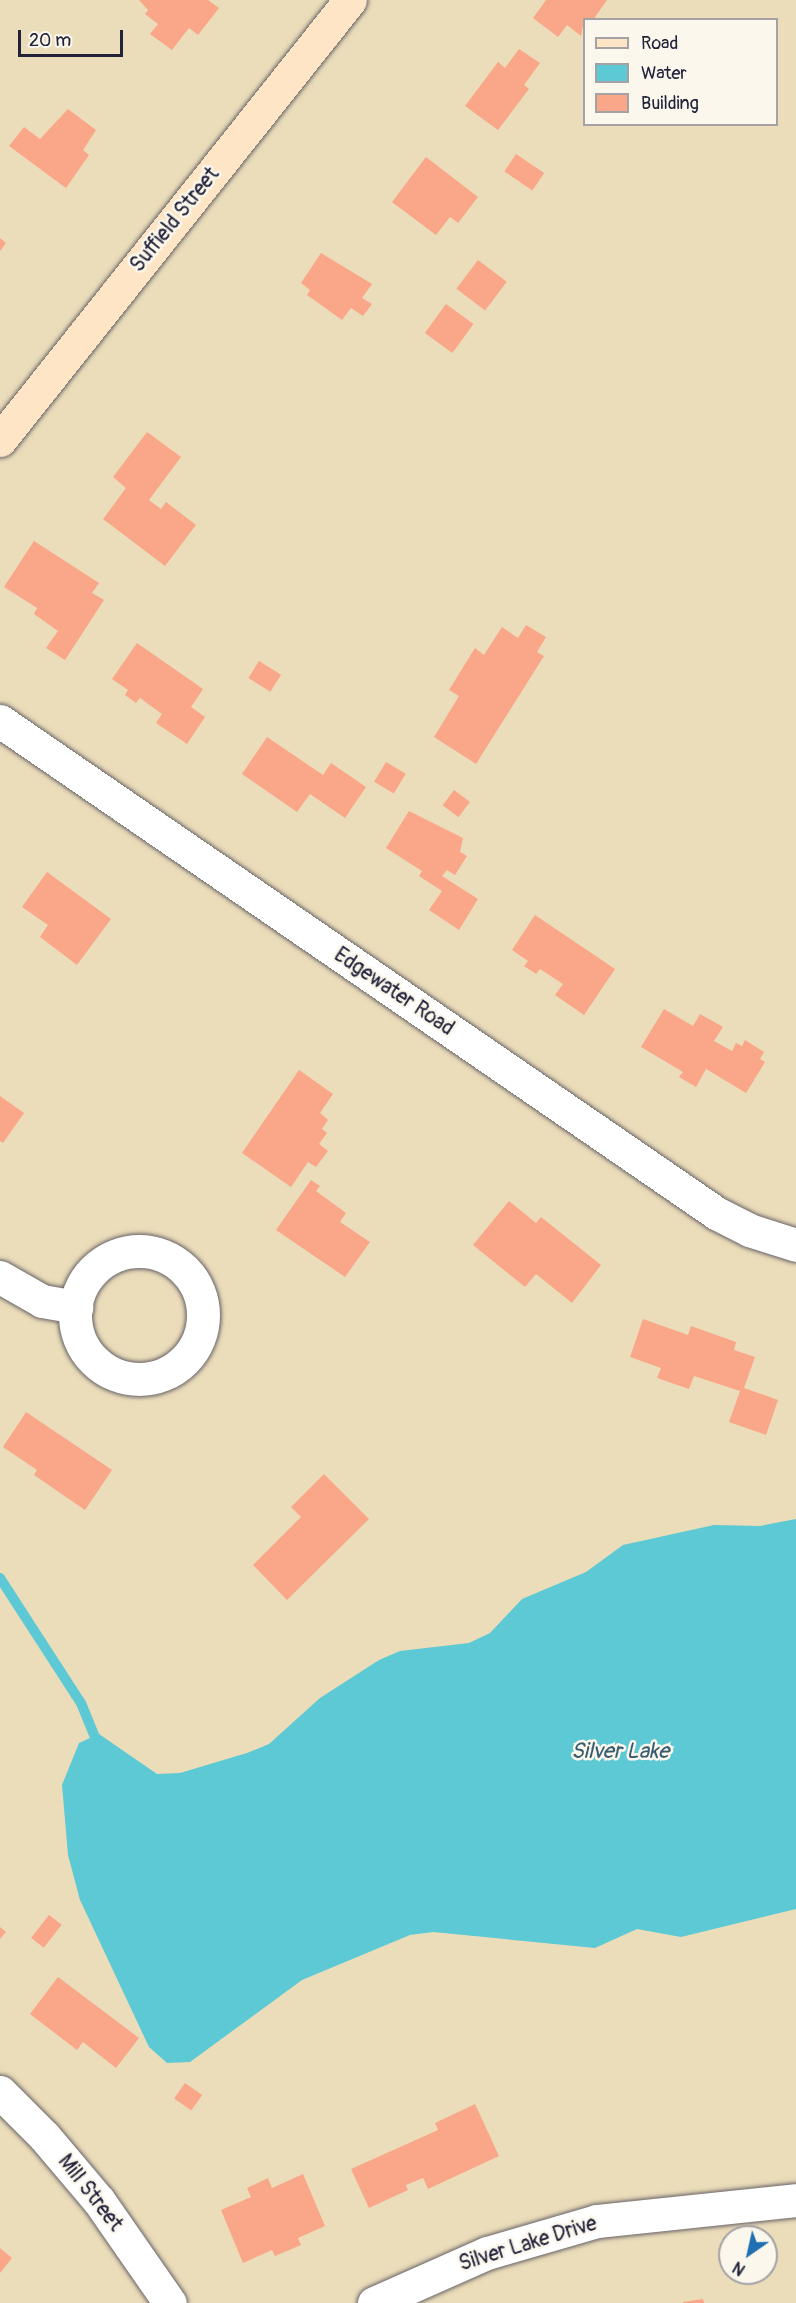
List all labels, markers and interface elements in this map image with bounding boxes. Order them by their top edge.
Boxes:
scale bar [21,18,126,56]
legend [583,18,778,126]
text: 20 m [29,29,71,52]
text: Road [641,32,678,55]
text: Water [641,62,687,85]
text: Building [641,92,699,115]
street label: Suffield Street [125,163,225,277]
street label: Edgewater Road [329,943,459,1041]
water label: Silver Lake [571,1739,669,1765]
street label: Mill Street [52,2150,128,2236]
street label: Silver Lake Drive [456,2211,600,2277]
north arrow [718,2225,778,2285]
text: N [729,2257,749,2280]

